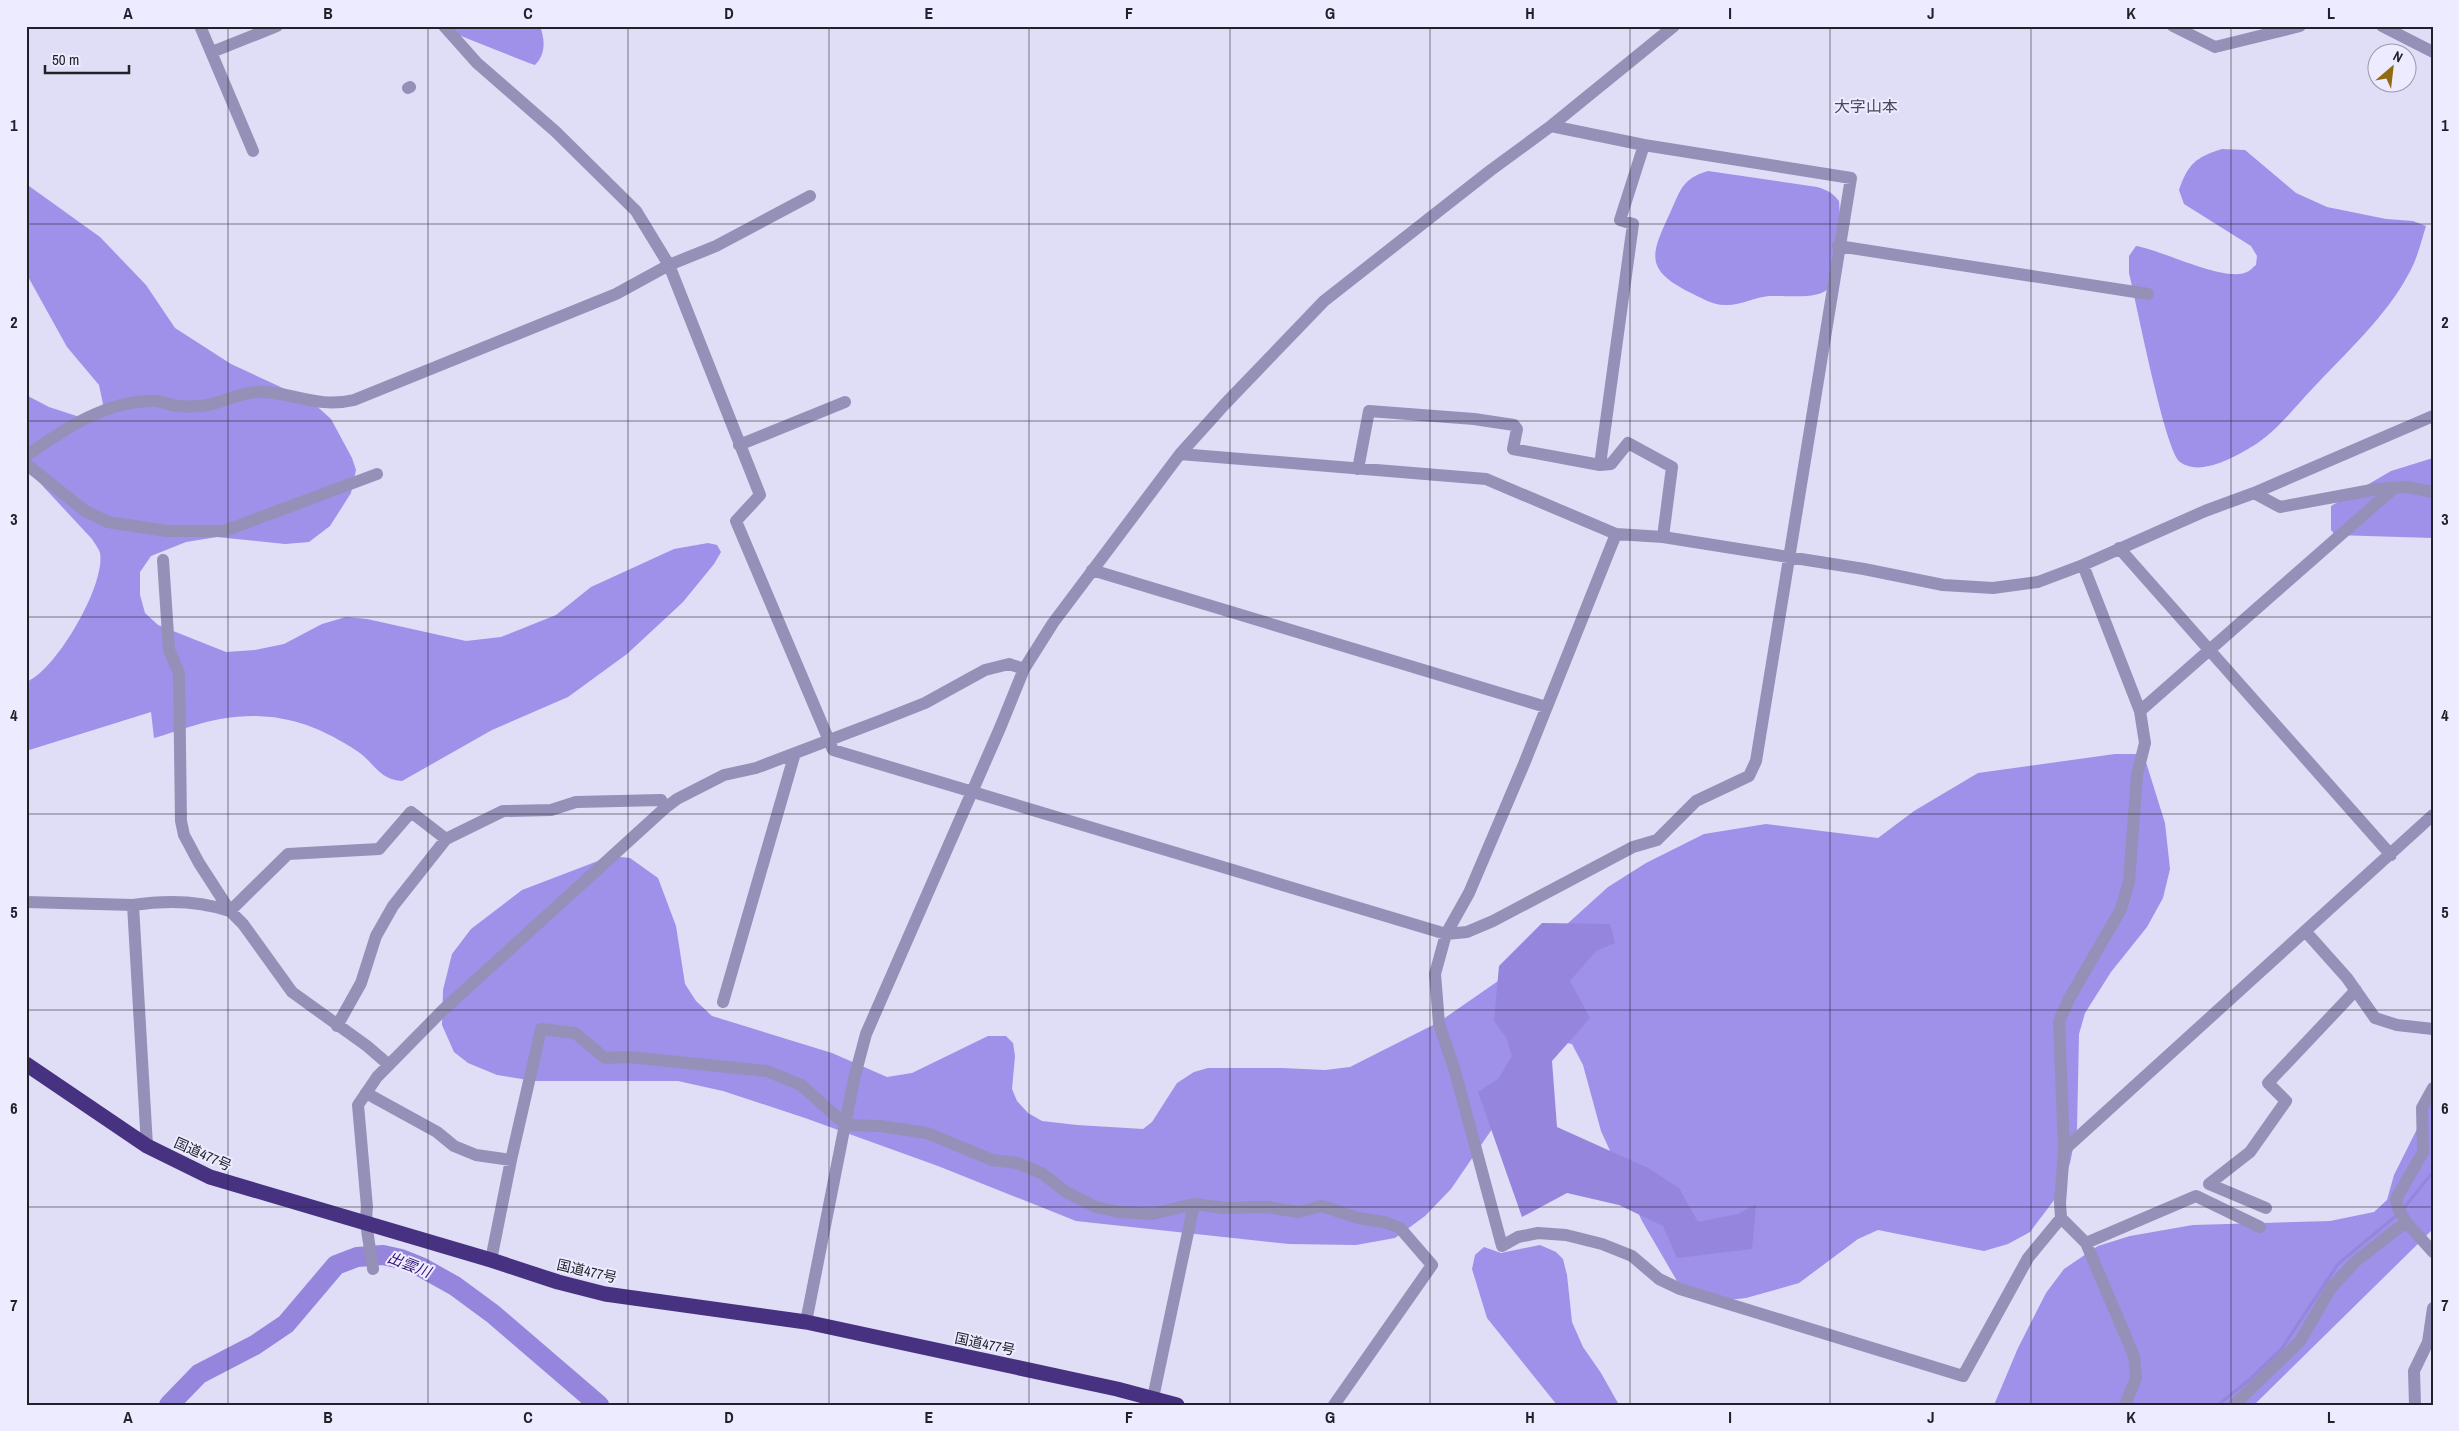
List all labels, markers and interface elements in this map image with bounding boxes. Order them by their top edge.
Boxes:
text: A [123,2,133,24]
text: B [323,2,333,24]
text: C [523,2,533,24]
text: D [724,2,734,24]
text: E [925,2,934,24]
text: F [1125,2,1133,24]
text: G [1325,2,1335,24]
text: H [1525,2,1535,24]
text: I [1728,2,1732,24]
text: J [1927,2,1935,24]
text: K [2126,2,2136,24]
text: L [2327,2,2335,24]
scale bar [45,42,129,74]
north arrow [2366,42,2416,92]
text: N [2390,47,2406,66]
text: 50 m [52,49,79,70]
district label: 大字山本 [1834,95,1898,117]
text: 1 [10,114,18,136]
text: 1 [2441,114,2449,136]
text: 2 [10,311,18,333]
text: 2 [2441,311,2449,333]
text: 3 [10,508,18,530]
text: 3 [2441,508,2449,530]
text: 4 [10,704,18,726]
text: 4 [2441,704,2449,726]
text: 5 [10,901,18,923]
text: 5 [2441,901,2449,923]
text: 6 [10,1097,18,1119]
text: 6 [2441,1097,2449,1119]
street label: 国道477号 [171,1133,235,1175]
water label: 出雲川 [384,1247,436,1283]
street label: 国道477号 [555,1255,619,1287]
text: 7 [10,1294,18,1316]
text: 7 [2441,1294,2449,1316]
street label: 国道477号 [953,1329,1017,1359]
text: A [123,1406,133,1428]
text: B [323,1406,333,1428]
text: C [523,1406,533,1428]
text: D [724,1406,734,1428]
text: E [925,1406,934,1428]
text: F [1125,1406,1133,1428]
text: G [1325,1406,1335,1428]
text: H [1525,1406,1535,1428]
text: I [1728,1406,1732,1428]
text: J [1927,1406,1935,1428]
text: K [2126,1406,2136,1428]
text: L [2327,1406,2335,1428]

